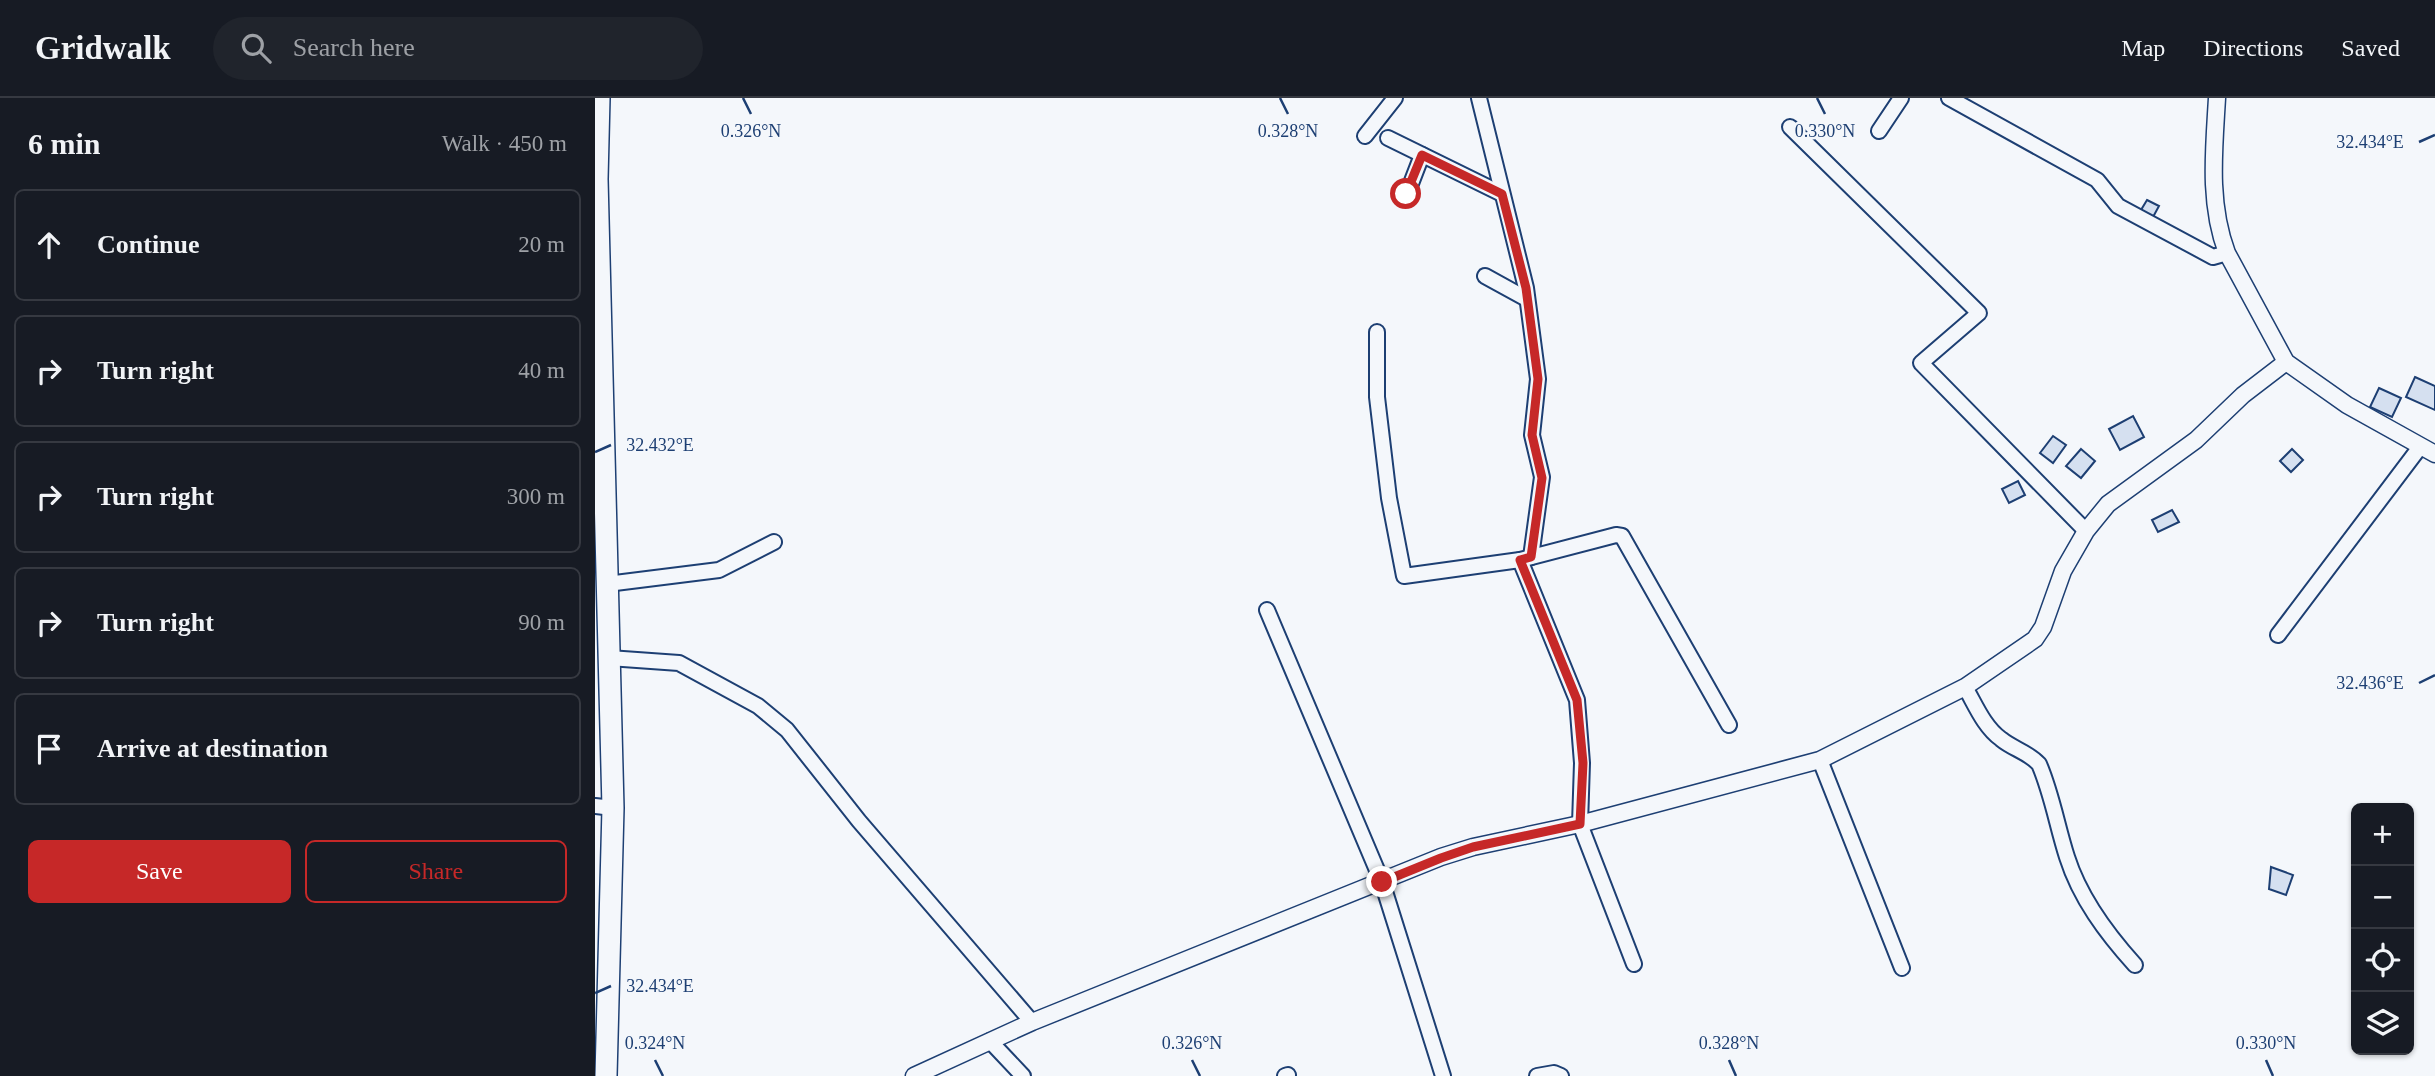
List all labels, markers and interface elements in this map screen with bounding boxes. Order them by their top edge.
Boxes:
search box [213,17,703,80]
icon: search [237,29,275,67]
text: Gridwalk [35,30,171,66]
text: Search here [293,33,415,62]
text: Map [2121,35,2165,61]
text: Directions [2203,35,2303,61]
text: Saved [2341,35,2400,61]
text: 0.326°N [721,121,781,141]
text: 0.328°N [1258,121,1318,141]
text: 0.330°N [1795,121,1855,141]
text: 6 min [28,127,101,160]
text: Walk · 450 m [442,131,567,156]
text: 32.434°E [2336,132,2404,152]
route start [1390,178,1421,209]
icon: ahead [30,226,68,264]
text: Continue [97,230,200,259]
text: 20 m [518,232,565,257]
icon: right [30,352,68,390]
text: Turn right [97,356,214,385]
text: 40 m [518,358,565,383]
text: 32.432°E [626,435,694,455]
icon: right [30,478,68,516]
text: Turn right [97,482,214,511]
text: 300 m [507,484,565,509]
icon: right [30,604,68,642]
text: Turn right [97,608,214,637]
text: 90 m [518,610,565,635]
text: 32.436°E [2336,673,2404,693]
icon: arrive [30,730,68,768]
text: Arrive at destination [97,734,328,763]
map controls [2351,803,2414,1055]
button: + [2351,803,2414,866]
button: Save [28,840,291,903]
button: Share [305,840,567,903]
route end [1366,866,1397,897]
button: − [2351,866,2414,929]
button: locate [2351,929,2414,992]
text: 32.434°E [626,976,694,996]
button: layers [2351,992,2414,1055]
text: 0.324°N [625,1033,685,1053]
text: 0.326°N [1162,1033,1222,1053]
text: 0.328°N [1699,1033,1759,1053]
text: 0.330°N [2236,1033,2296,1053]

